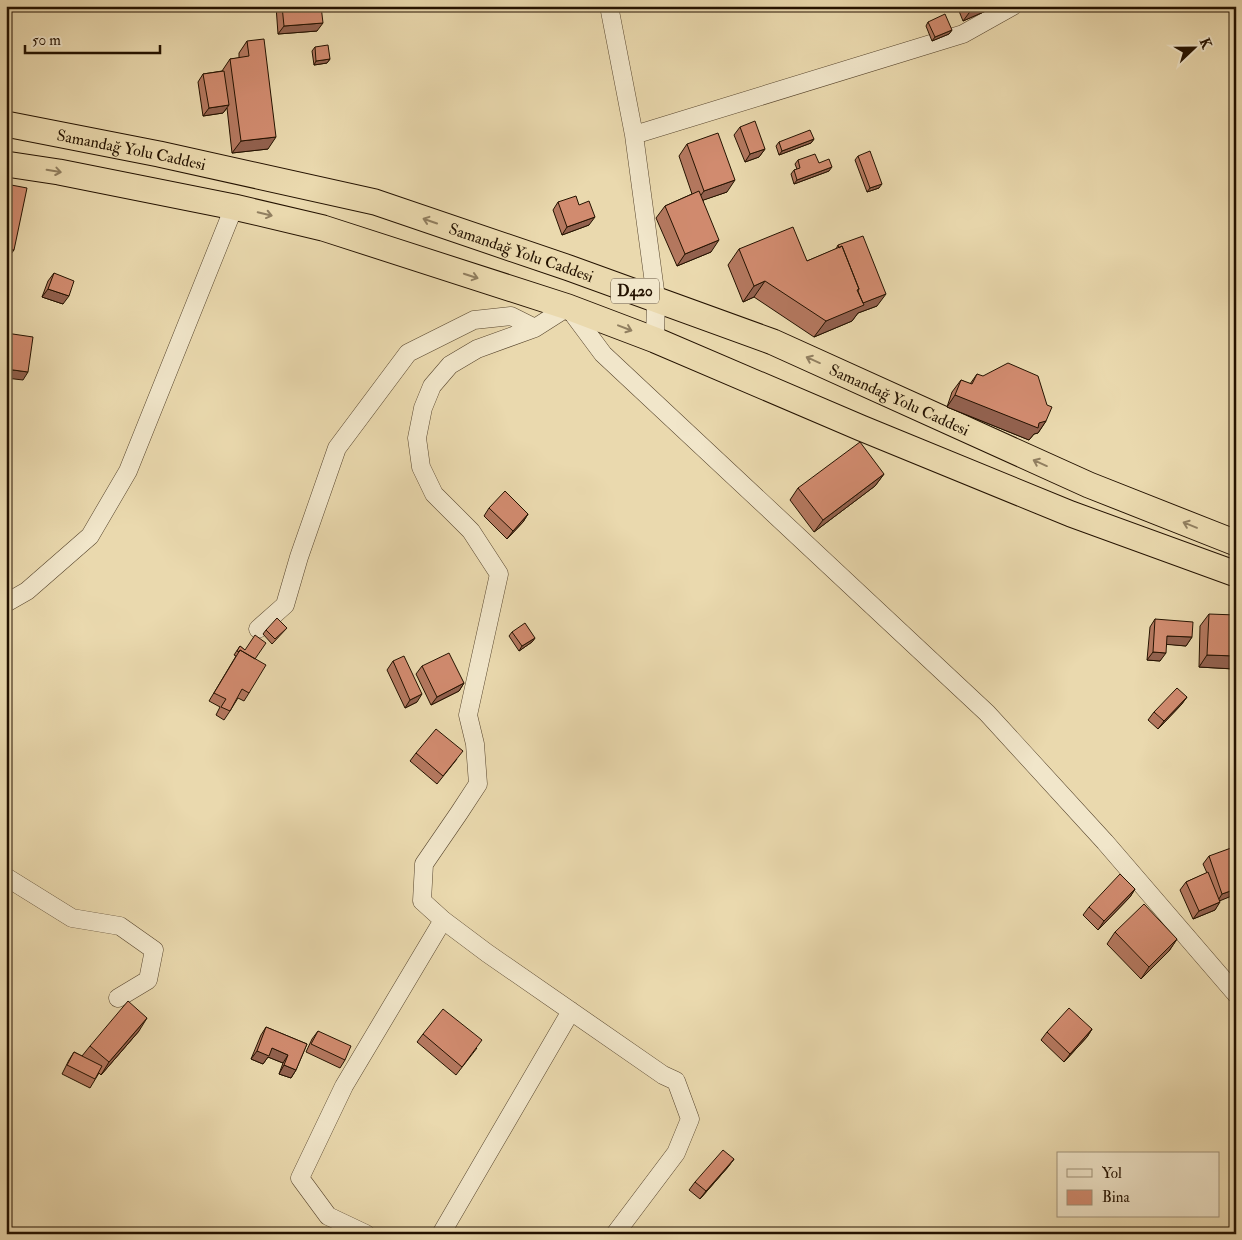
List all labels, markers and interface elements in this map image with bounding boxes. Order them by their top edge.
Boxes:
scale bar [25,22,160,54]
north arrow [1170,22,1220,72]
text: 50 m [32,31,61,50]
text: K [1196,36,1216,52]
street label: Samandağ Yolu Caddesi [55,125,208,175]
one-way arrow [46,166,62,176]
one-way arrow [257,210,273,219]
one-way arrow [422,215,438,225]
street label: Samandağ Yolu Caddesi [446,219,596,287]
one-way arrow [463,271,479,281]
road number: D420 [611,278,659,304]
one-way arrow [616,324,632,333]
one-way arrow [806,354,821,364]
street label: Samandağ Yolu Caddesi [826,360,972,441]
one-way arrow [1033,458,1048,467]
one-way arrow [1183,520,1198,529]
legend [1057,1152,1220,1218]
text: Yol [1102,1164,1122,1183]
text: Bina [1102,1188,1130,1207]

